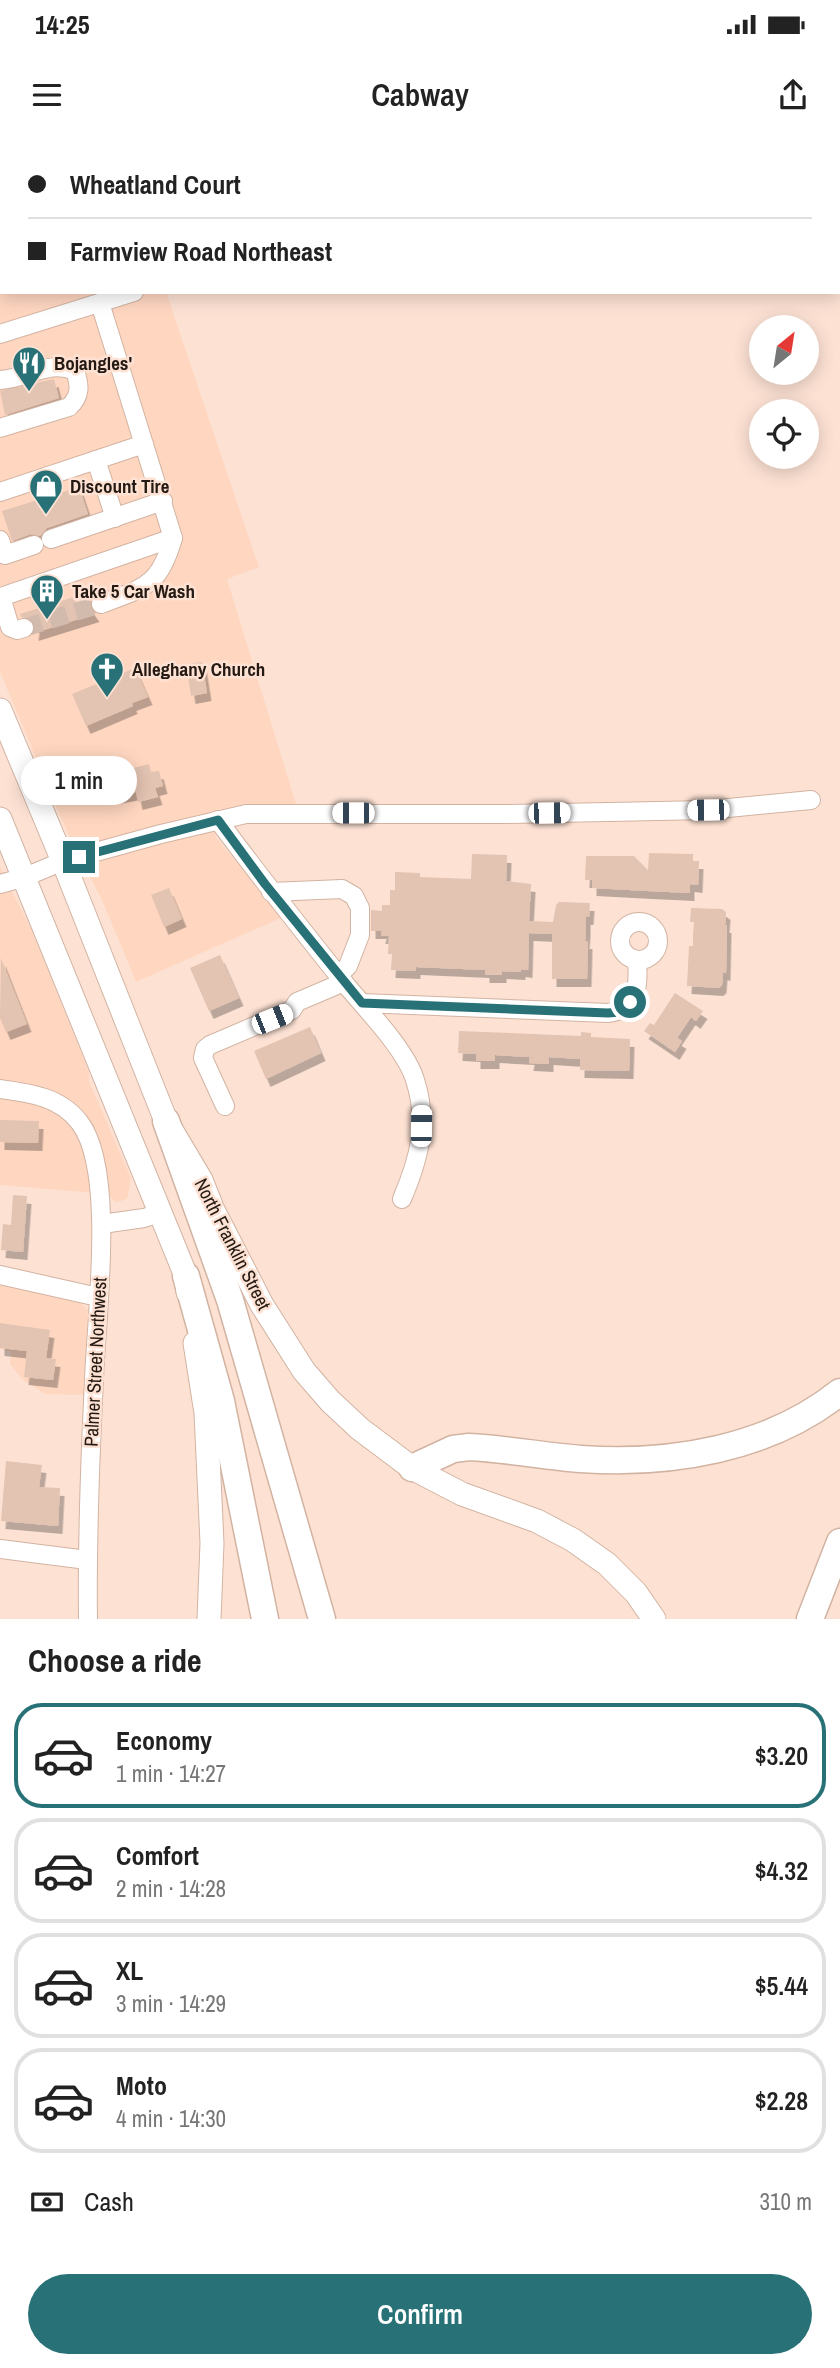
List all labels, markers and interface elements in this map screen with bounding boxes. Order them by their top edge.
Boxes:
text: 14:25 [35,7,90,42]
text: Cabway [371,73,469,116]
icon: menu [28,76,66,114]
icon: share [774,76,812,114]
text: Wheatland Court [70,167,241,202]
text: Farmview Road Northeast [70,234,332,269]
north arrow [749,315,819,385]
map controls [749,315,819,469]
restaurant icon: Bojangles' [10,344,48,393]
place label: Bojangles' [54,350,132,376]
button: locate [749,399,819,469]
shop icon: Discount Tire [27,467,65,516]
place label: Discount Tire [70,473,170,499]
building icon: Take 5 Car Wash [28,572,66,621]
place label: Take 5 Car Wash [72,578,195,604]
church icon: Alleghany Church [88,650,126,699]
place label: Alleghany Church [132,656,265,682]
callout: 1 min [21,756,137,804]
text: 1 min [55,765,103,796]
car [687,799,730,821]
car [528,802,571,824]
car [333,803,375,824]
route end [63,841,95,873]
route start [614,986,646,1018]
car [249,1001,296,1037]
car [411,1105,432,1147]
street label: North Franklin Street [189,1174,278,1315]
street label: Palmer Street Northwest [78,1276,112,1447]
text: Choose a ride [28,1639,202,1682]
text: Economy [116,1723,212,1758]
icon: car [32,1724,95,1787]
text: $3.20 [755,1738,808,1773]
text: 1 min · 14:27 [116,1758,226,1789]
text: Comfort [116,1838,199,1873]
icon: car [32,1839,95,1902]
text: $4.32 [755,1853,808,1888]
text: 2 min · 14:28 [116,1873,226,1904]
text: XL [116,1953,143,1988]
icon: car [32,1954,95,2017]
text: $5.44 [755,1968,808,2003]
text: 3 min · 14:29 [116,1988,226,2019]
text: Moto [116,2068,167,2103]
icon: car [32,2069,95,2132]
text: $2.28 [755,2083,808,2118]
text: 4 min · 14:30 [116,2103,226,2134]
icon: cash [28,2183,66,2221]
text: Cash [84,2184,134,2219]
text: 310 m [760,2186,812,2217]
button: Confirm [28,2274,812,2354]

